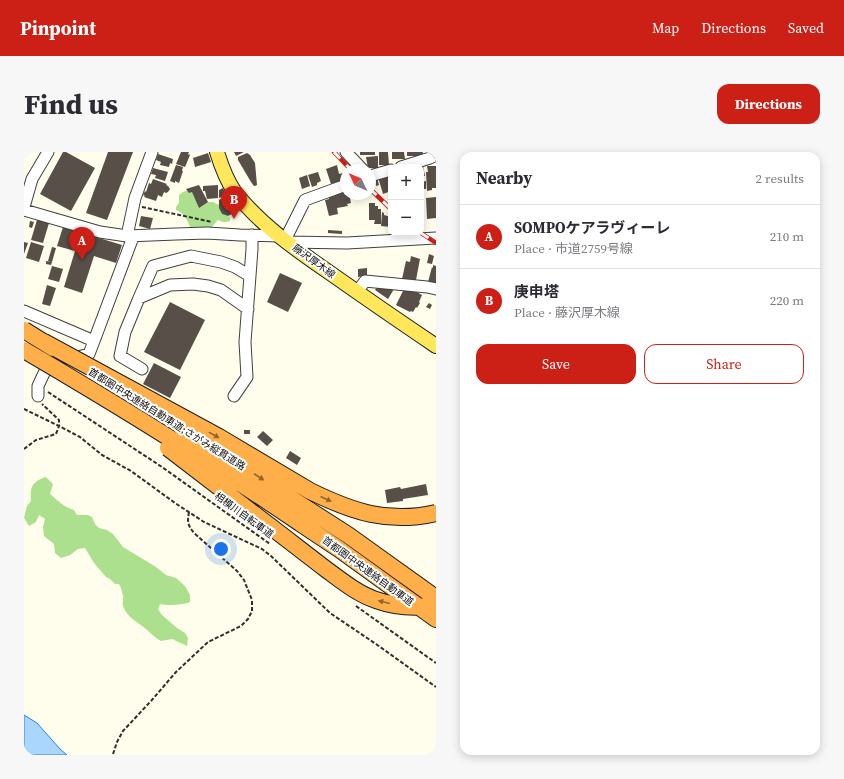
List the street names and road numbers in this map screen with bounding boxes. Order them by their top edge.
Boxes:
street label: 藤沢厚木線 [290,241,338,281]
street label: 首都圏中央連絡自動車道;さがみ縦貫道路 [86,365,248,473]
street label: 相模川自転車道 [212,489,276,541]
street label: 首都圏中央連絡自動車道 [320,533,416,609]

